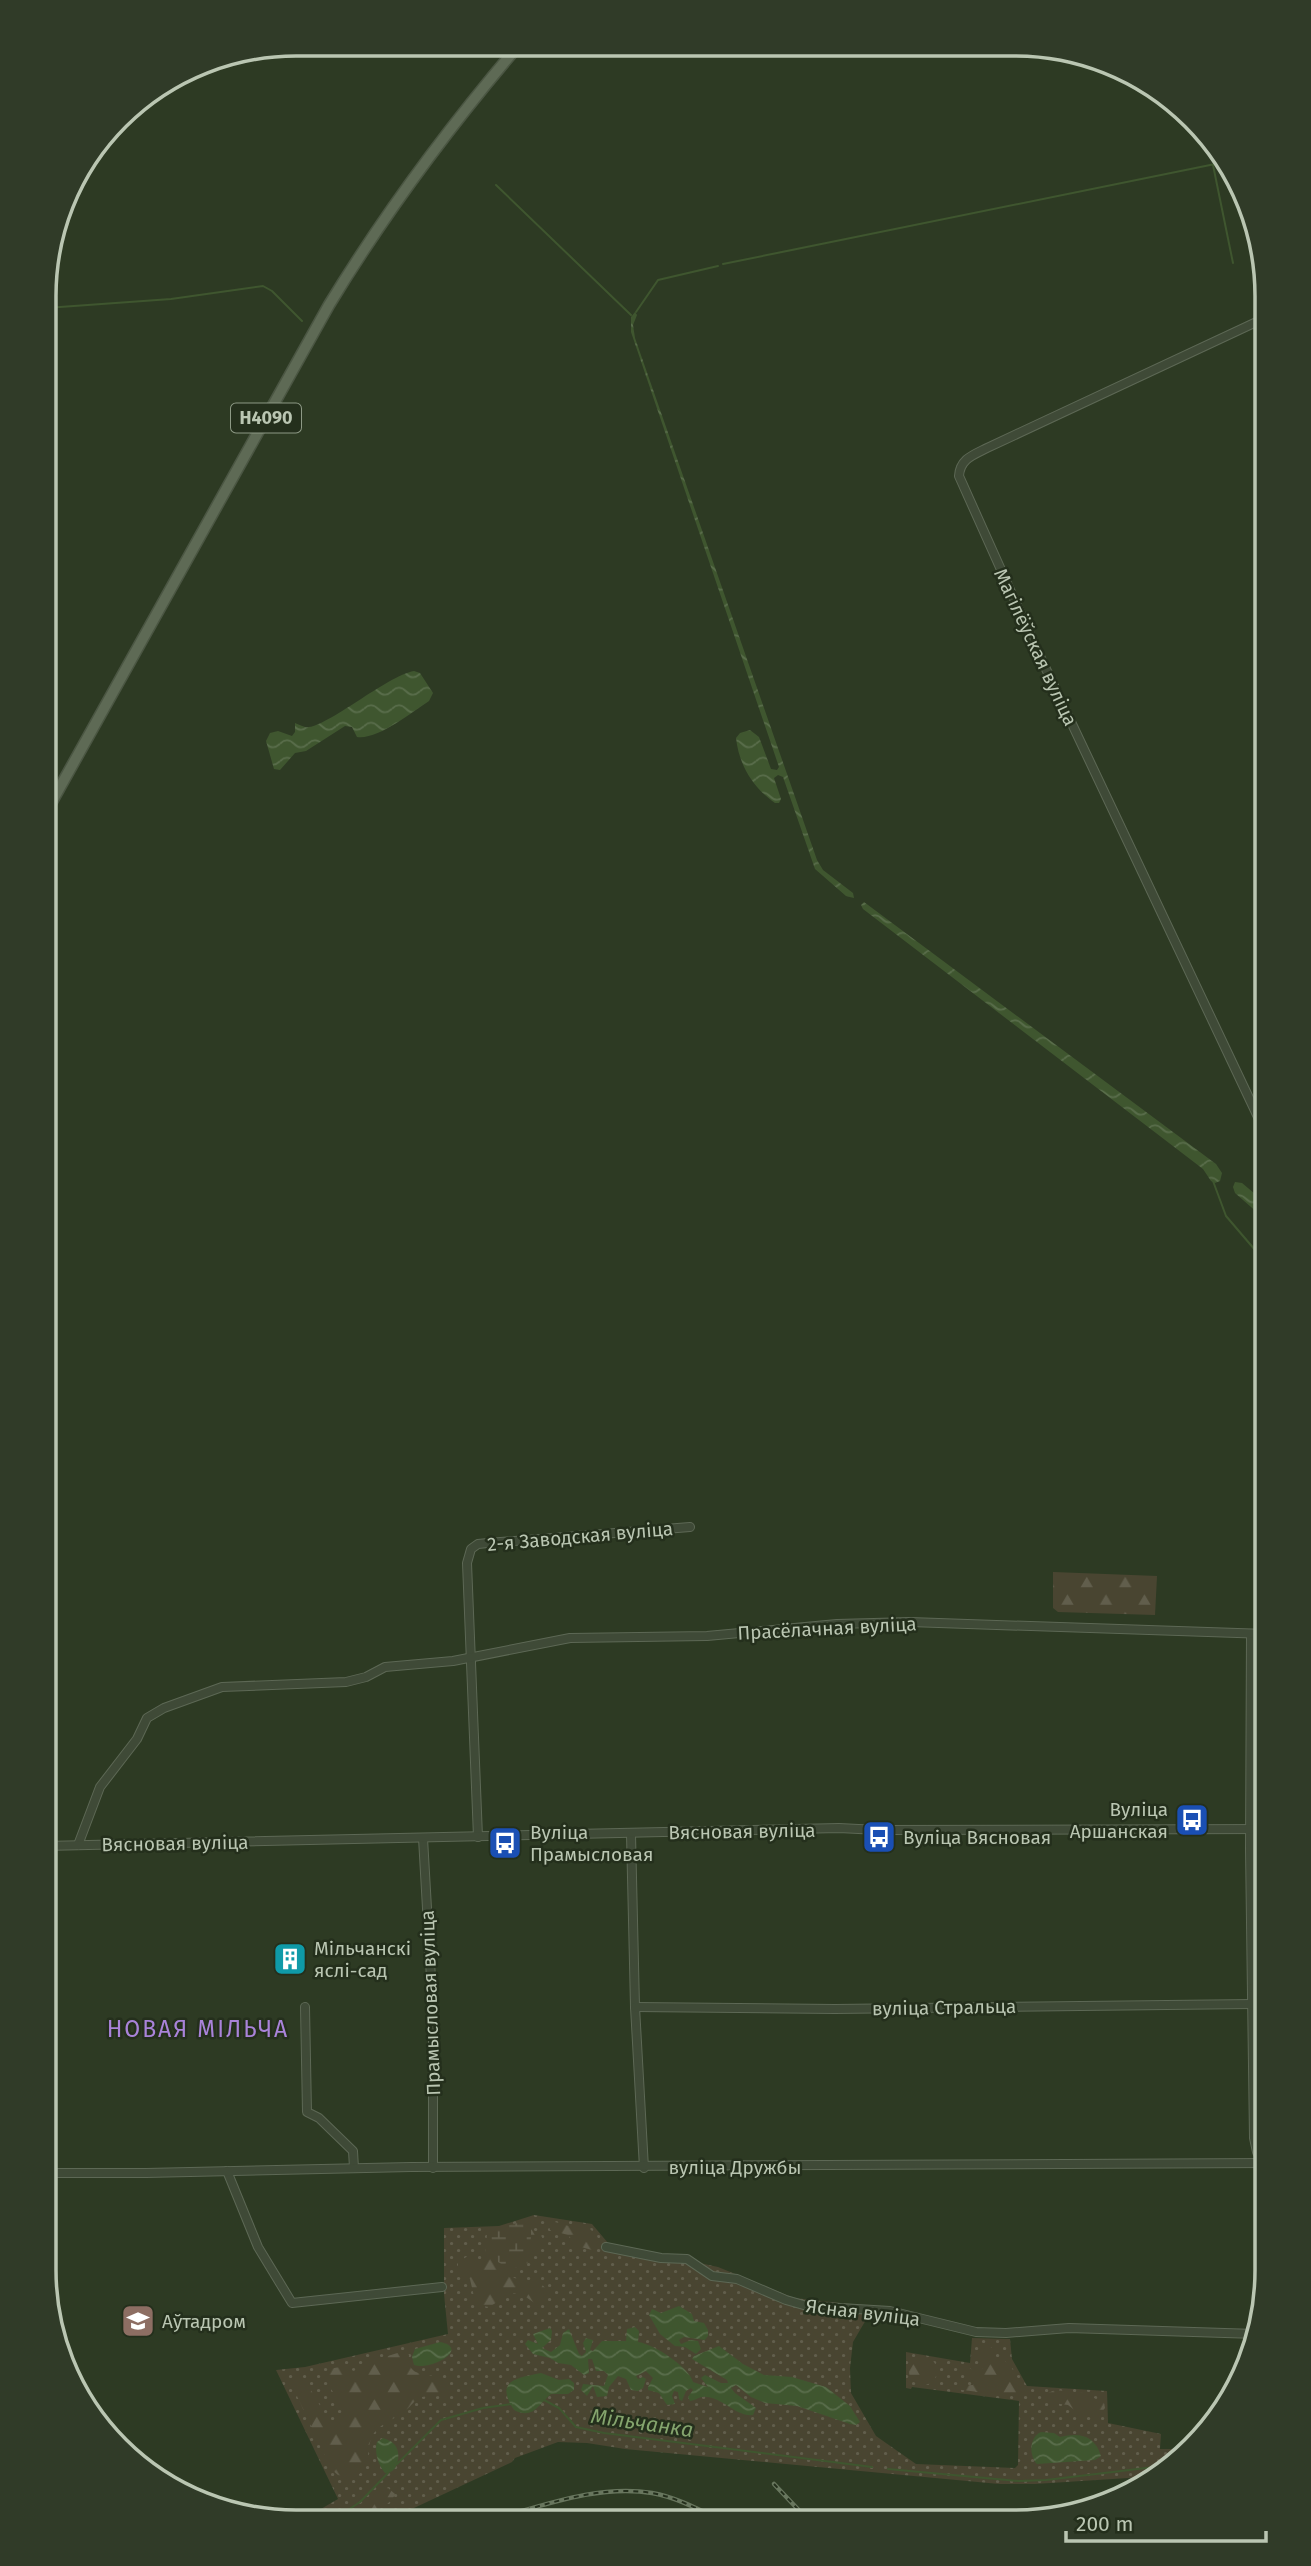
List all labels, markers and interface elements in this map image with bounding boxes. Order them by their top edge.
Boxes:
road number: Н4090 [231,404,301,432]
street label: Магілёўская вуліца [989,565,1082,730]
street label: 2-я Заводская вуліца [486,1517,674,1556]
street label: Прасёлачная вуліца [737,1612,917,1645]
place label: Вуліца Аршанская [1070,1798,1168,1843]
bus stop icon: Вуліца Аршанская [1173,1801,1211,1839]
bus stop icon: Вуліца Вясновая [860,1818,898,1856]
street label: Вясновая вуліца [668,1819,816,1844]
place label: Вуліца Прамысловая [530,1821,653,1866]
bus stop icon: Вуліца Прамысловая [486,1824,524,1862]
place label: Вуліца Вясновая [903,1826,1051,1849]
street label: Вясновая вуліца [101,1831,249,1856]
street label: Прамысловая вуліца [416,1910,445,2096]
place label: Мільчанскі яслі-сад [314,1937,411,1982]
building icon: Мільчанскі яслі-сад [271,1940,309,1978]
street label: вуліца Стральца [872,1995,1016,2020]
district label: НОВАЯ МІЛЬЧА [107,2015,289,2043]
street label: вуліца Дружбы [668,2156,802,2179]
street label: Ясная вуліца [804,2294,921,2331]
school or university icon: Аўтадром [119,2302,157,2340]
place label: Аўтадром [162,2310,246,2333]
water label: Мільчанка [589,2403,695,2443]
scale bar [1066,2500,1266,2544]
text: 200 m [1076,2511,1133,2537]

